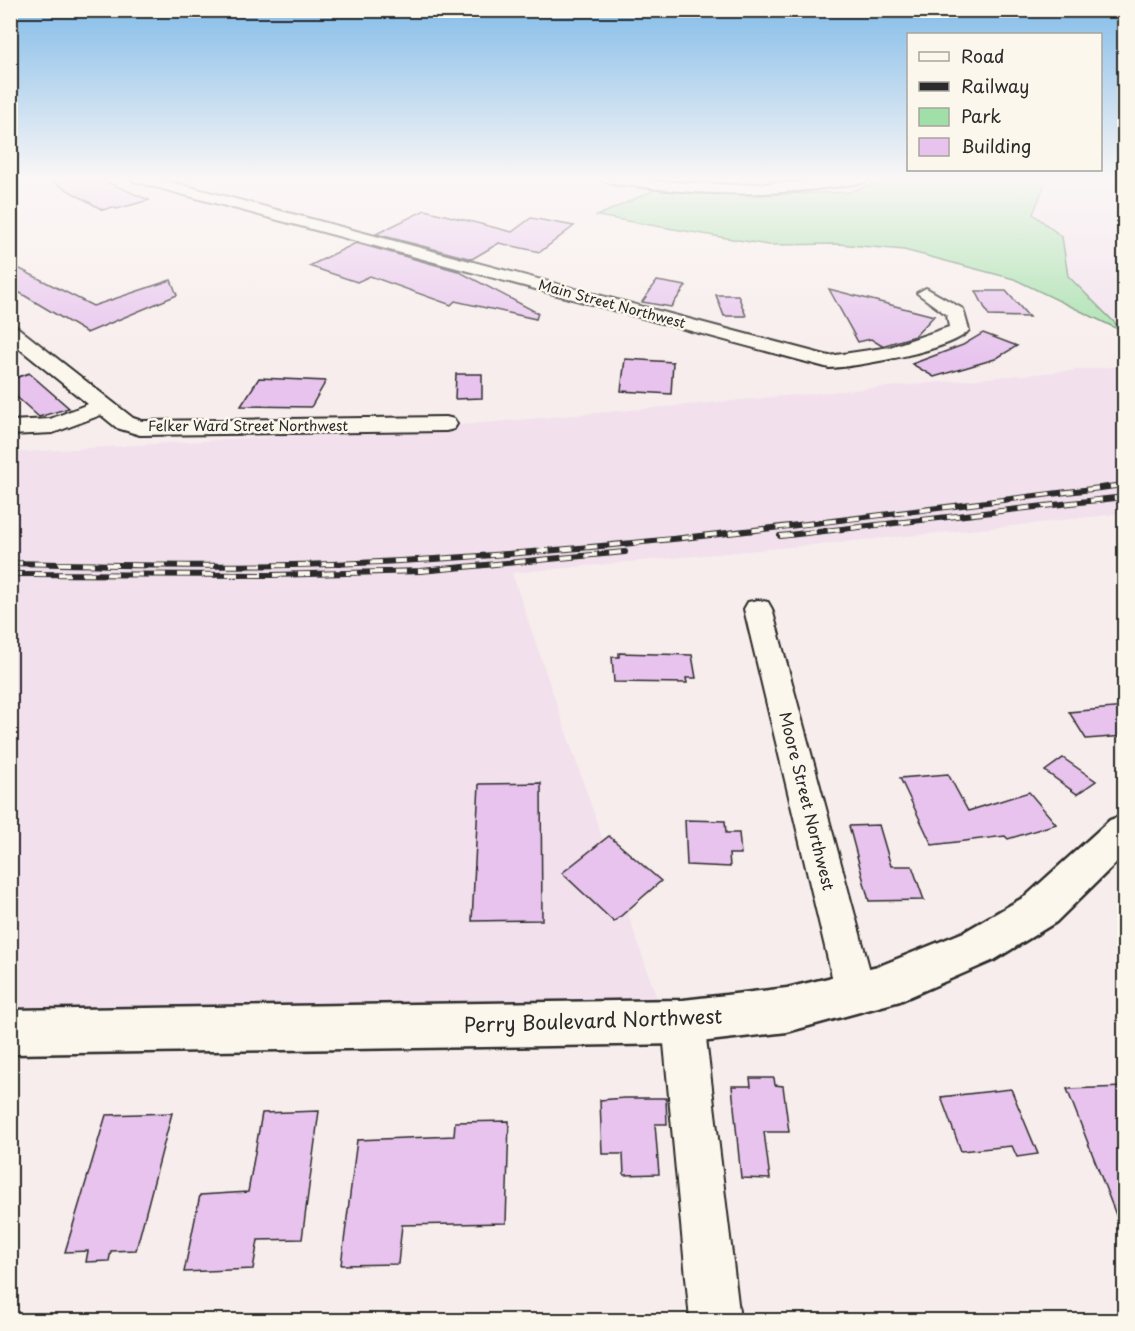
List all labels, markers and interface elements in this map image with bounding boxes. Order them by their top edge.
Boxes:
legend [907,33,1102,171]
text: Road [961,42,1005,69]
text: Railway [961,72,1029,99]
text: Park [961,102,1001,129]
text: Building [961,132,1031,159]
street label: Main Street Northwest [536,274,689,333]
street label: Felker Ward Street Northwest [148,415,348,436]
street label: Moore Street Northwest [774,709,842,893]
street label: Perry Boulevard Northwest [463,1000,723,1040]

